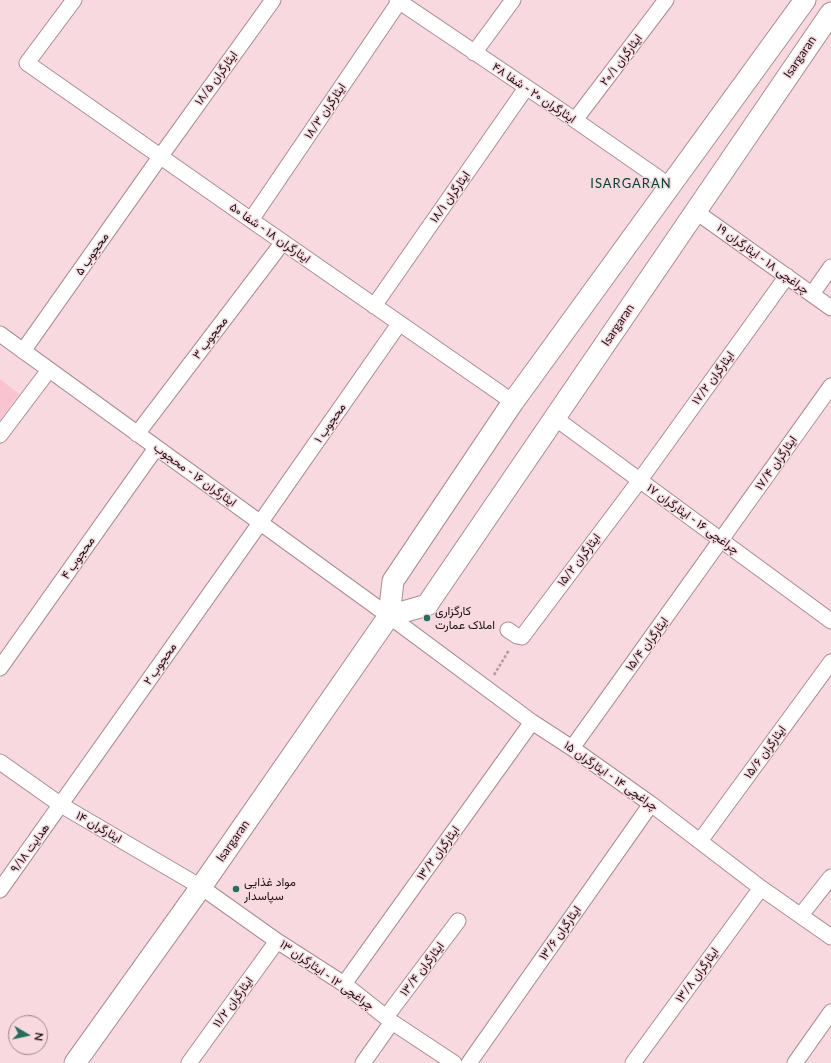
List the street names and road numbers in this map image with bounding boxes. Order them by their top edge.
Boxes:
street label: ایثارگران ۲۰/۱ [597,31,645,89]
street label: Isargaran [781,33,819,81]
street label: ایثارگران ۱۸/۵ [192,48,240,108]
street label: ایثارگران ۲۰ - شفا ۴۸ [489,60,579,126]
street label: ایثارگران ۱۸/۳ [301,80,349,142]
street label: ایثارگران ۱۸/۱ [427,168,473,226]
street label: ایثارگران ۱۸ - شفا ۵۰ [227,200,313,266]
street label: چراغچی ۱۸ - ایثارگران ۱۹ [714,221,812,297]
street label: محجوب ۵ [72,230,112,278]
street label: Isargaran [599,301,637,349]
street label: محجوب ۳ [189,314,231,362]
street label: ایثارگران ۱۷/۲ [689,348,737,408]
street label: محجوب ۱ [311,400,349,446]
street label: ایثارگران ۱۷/۴ [752,433,800,493]
street label: ایثارگران ۱۶ - محجوب [151,440,239,510]
street label: چراغچی ۱۶ - ایثارگران ۱۷ [644,481,742,557]
street label: ایثارگران ۱۵/۲ [554,531,604,589]
street label: محجوب ۴ [58,534,98,582]
street label: ایثارگران ۱۵/۴ [623,614,671,674]
street label: محجوب ۲ [140,640,180,688]
street label: ایثارگران ۱۵/۶ [741,723,789,781]
street label: چراغچی ۱۴ - ایثارگران ۱۵ [561,738,661,814]
street label: ایثارگران ۱۴ [73,808,125,846]
street label: Isargaran [213,817,253,865]
street label: هدایت ۹/۱۸ [7,821,53,875]
street label: ایثارگران ۱۳/۲ [414,823,462,883]
street label: ایثارگران ۱۳/۶ [536,903,584,963]
street label: چراغچی ۱۲ - ایثارگران ۱۳ [277,937,377,1013]
street label: ایثارگران ۱۳/۴ [397,939,447,999]
street label: ایثارگران ۱۳/۸ [672,945,722,1005]
street label: ایثارگران ۱۱/۲ [210,974,256,1030]

